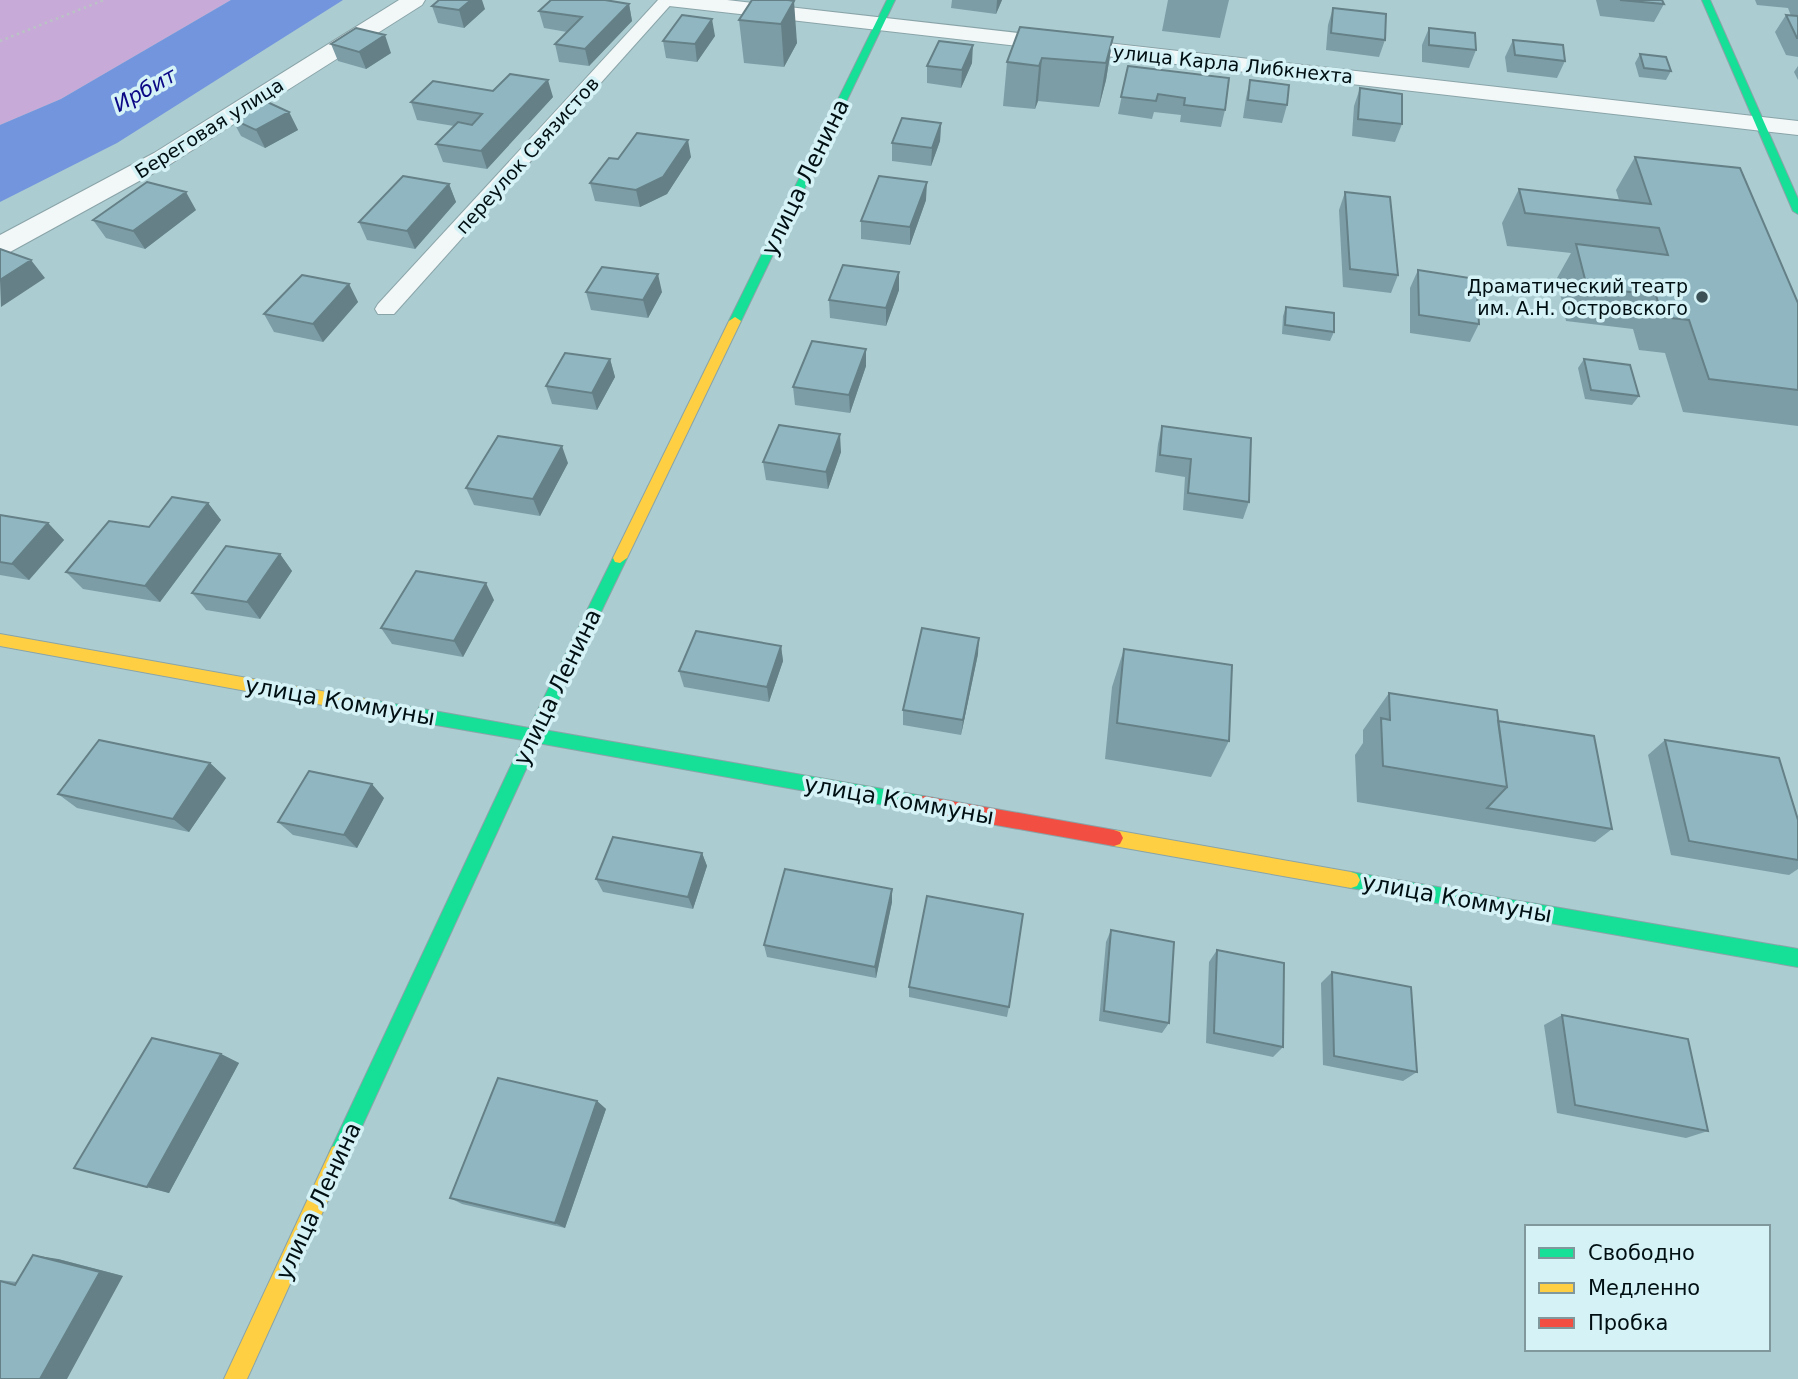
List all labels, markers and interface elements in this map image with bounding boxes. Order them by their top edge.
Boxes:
street label: улица Карла Либкнехта [1112,40,1354,88]
water label: Ирбит [109,63,181,117]
street label: переулок Связистов [451,72,603,238]
street label: Береговая улица [131,73,287,183]
street label: улица Ленина [756,95,854,259]
place label: Драматический театр им. А.Н. Островского [1467,275,1688,319]
marker: Драматический театр им. А.Н. Островского [1694,289,1710,305]
street label: улица Ленина [508,605,606,769]
street label: улица Коммуны [243,672,437,730]
street label: улица Коммуны [802,771,996,829]
street label: улица Коммуны [1360,869,1554,927]
street label: улица Ленина [270,1118,366,1284]
legend [1525,1225,1770,1351]
text: Свободно [1588,1241,1695,1265]
text: Медленно [1588,1276,1700,1300]
text: Пробка [1588,1311,1668,1335]

